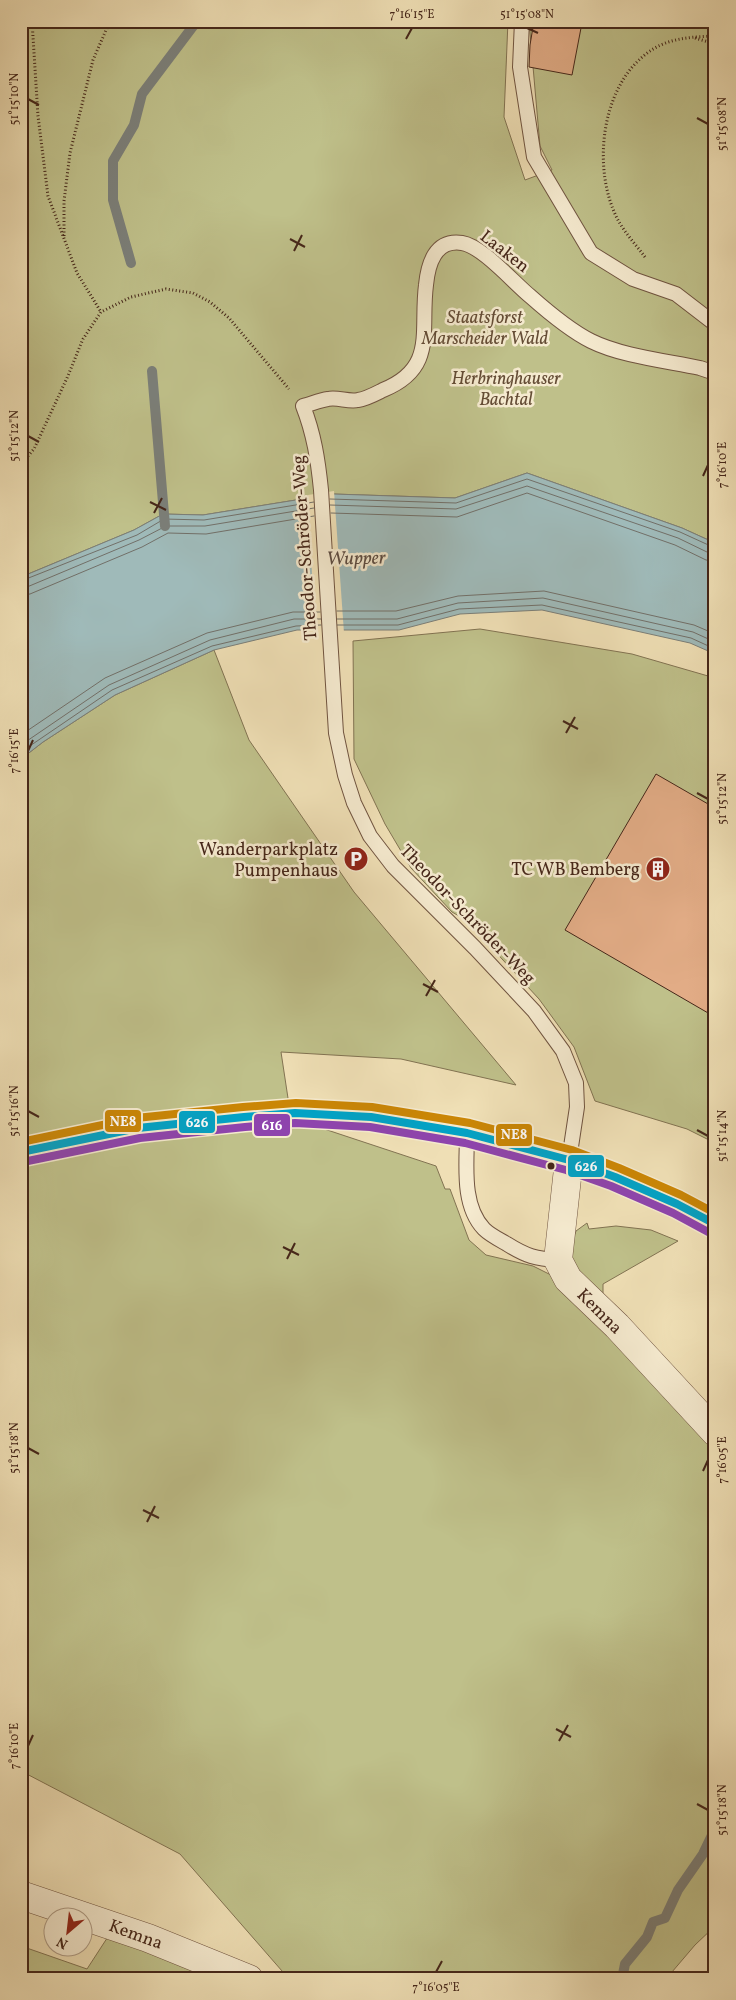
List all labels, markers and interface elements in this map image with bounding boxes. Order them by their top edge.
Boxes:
text: 7°16'15"E [389,7,435,23]
text: 51°15'08"N [500,7,554,23]
text: 51°15'10"N [7,73,23,125]
text: 51°15'08"N [715,97,731,151]
street label: Laaken [474,225,534,280]
park label: Staatsforst Marscheider Wald [421,306,548,352]
park label: Herbringhauser Bachtal [451,367,561,413]
text: 51°15'12"N [7,410,23,462]
text: 7°16'10"E [715,442,731,488]
street label: Theodor-Schröder-Weg [287,454,324,642]
water label: Wupper [326,545,387,573]
text: 7°16'15"E [7,728,23,774]
text: 51°15'12"N [715,773,731,825]
place label: Wanderparkplatz Pumpenhaus [199,838,338,884]
street label: Theodor-Schröder-Weg [393,839,541,991]
parking icon: Wanderparkplatz Pumpenhaus [343,846,369,872]
building icon: TC WB Bemberg [645,856,671,882]
place label: TC WB Bemberg [511,858,640,883]
text: 51°15'16"N [7,1085,23,1137]
line badge: NE8 [104,1109,142,1133]
line badge: 626 [178,1110,216,1134]
text: 51°15'14"N [715,1110,731,1162]
text: NE8 [110,1113,136,1132]
line badge: 616 [253,1113,291,1137]
text: 626 [186,1114,209,1133]
text: 616 [262,1117,283,1136]
line badge: NE8 [495,1123,533,1147]
text: NE8 [501,1126,527,1145]
line badge: 626 [567,1154,605,1178]
text: 626 [575,1158,598,1177]
unlabelled marker [546,1161,556,1171]
street label: Kemna [570,1284,627,1341]
text: 51°15'18"N [7,1422,23,1474]
text: 7°16'05"E [715,1436,731,1484]
text: 7°16'10"E [7,1723,23,1769]
text: 51°15'18"N [715,1784,731,1836]
north arrow [42,1908,92,1958]
street label: Kemna [105,1914,166,1957]
text: N [54,1931,72,1953]
text: 7°16'05"E [412,1980,460,1996]

